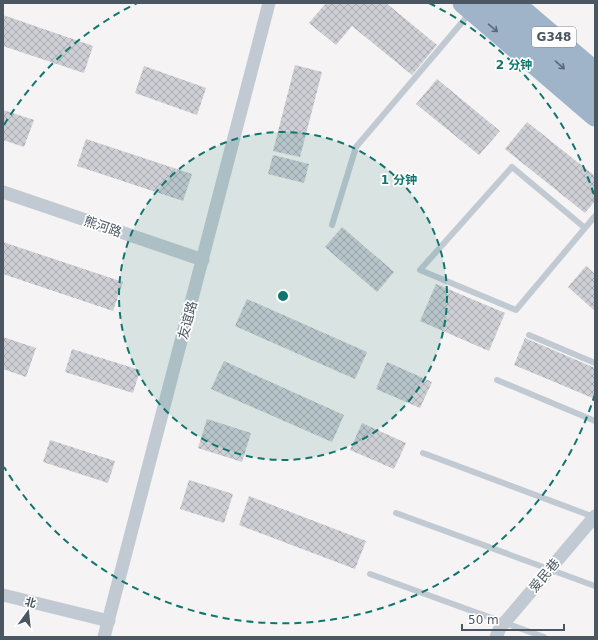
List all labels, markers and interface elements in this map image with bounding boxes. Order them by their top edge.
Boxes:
one-way arrow [487,24,498,33]
road number: G348 [532,27,576,47]
text: 2 分钟 [496,58,532,72]
one-way arrow [555,60,565,69]
text: 1 分钟 [381,173,417,187]
street label: 熊河路 [82,213,124,240]
centre of rings [276,289,290,303]
street label: 友谊路 [175,299,200,341]
street label: 爱民巷 [526,556,563,595]
north arrow [8,592,48,632]
text: 北 [23,595,37,611]
scale bar [462,606,564,632]
text: 50 m [468,613,499,627]

